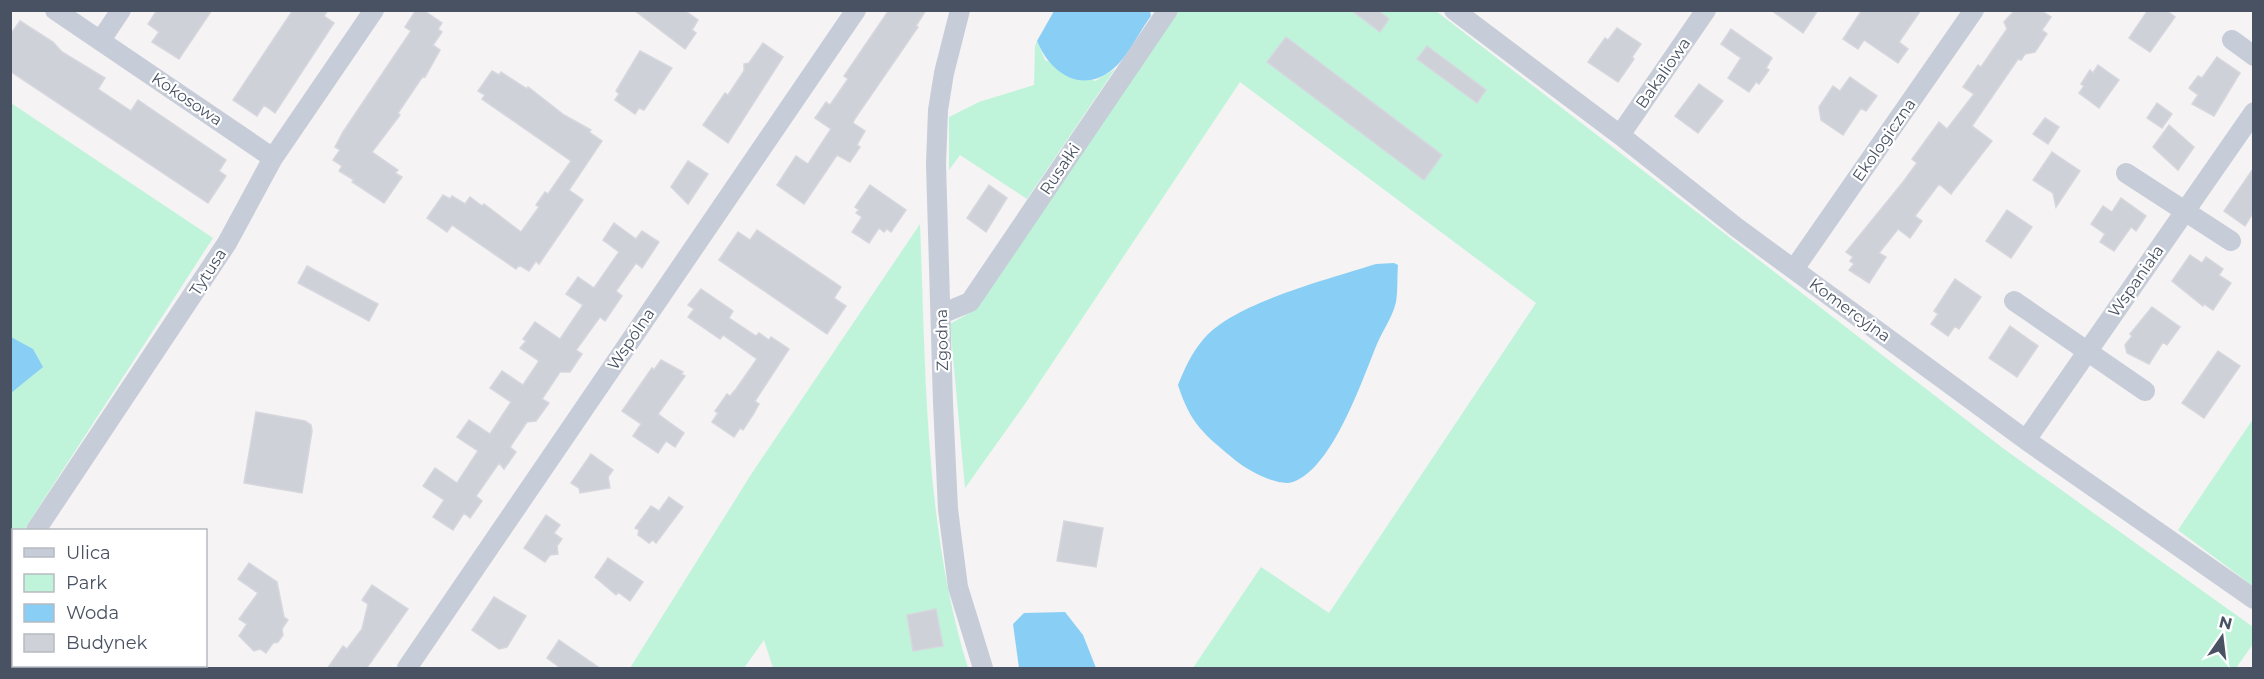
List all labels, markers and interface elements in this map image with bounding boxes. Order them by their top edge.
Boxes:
street label: Bakaliowa [1632,34,1694,112]
street label: Kokosowa [148,68,226,130]
street label: Ekologiczna [1848,95,1920,185]
street label: Rusałki [1036,140,1084,198]
street label: Wspaniała [2104,241,2168,321]
street label: Tytusa [186,245,230,299]
street label: Komercyjna [1806,274,1894,346]
street label: Wspólna [604,305,658,373]
street label: Zgodna [932,309,952,371]
legend [12,529,207,667]
text: Ulica [66,542,111,564]
text: Park [66,572,107,594]
text: Woda [66,602,119,624]
north arrow [2192,607,2252,667]
text: N [2217,612,2234,634]
text: Budynek [66,632,148,654]

